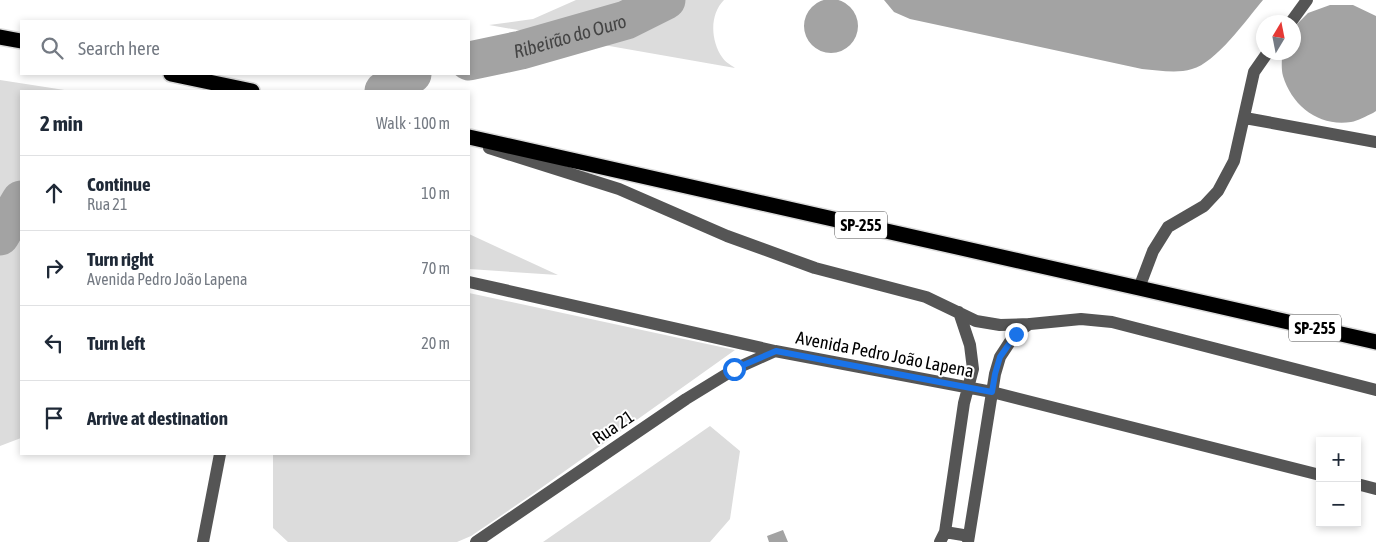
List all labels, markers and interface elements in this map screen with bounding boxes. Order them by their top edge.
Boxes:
water label: Ribeirão do Ouro [512,9,629,62]
north arrow [1256,15,1301,60]
search box [20,20,470,75]
icon: search [38,34,66,62]
text: Search here [78,37,160,59]
text: 2 min [40,111,83,135]
text: Walk · 100 m [376,114,450,132]
text: Continue [87,173,151,195]
icon: ahead [40,179,68,207]
text: 10 m [421,184,450,202]
text: Rua 21 [87,195,127,213]
road number: SP-255 [835,212,887,238]
text: Turn right [87,248,154,270]
icon: right [40,254,68,282]
text: 70 m [421,259,450,277]
text: Avenida Pedro João Lapena [87,270,248,288]
road number: SP-255 [1289,314,1341,342]
route end [1005,323,1028,346]
street label: Avenida Pedro João Lapena [794,326,976,382]
icon: left [40,329,68,357]
text: Turn left [87,332,145,354]
text: 20 m [421,334,450,352]
route start [723,358,746,381]
icon: arrive [40,404,68,432]
street label: Rua 21 [588,406,638,448]
text: Arrive at destination [87,407,228,429]
map controls [1316,437,1361,527]
button: + [1316,437,1361,482]
button: − [1316,482,1361,527]

